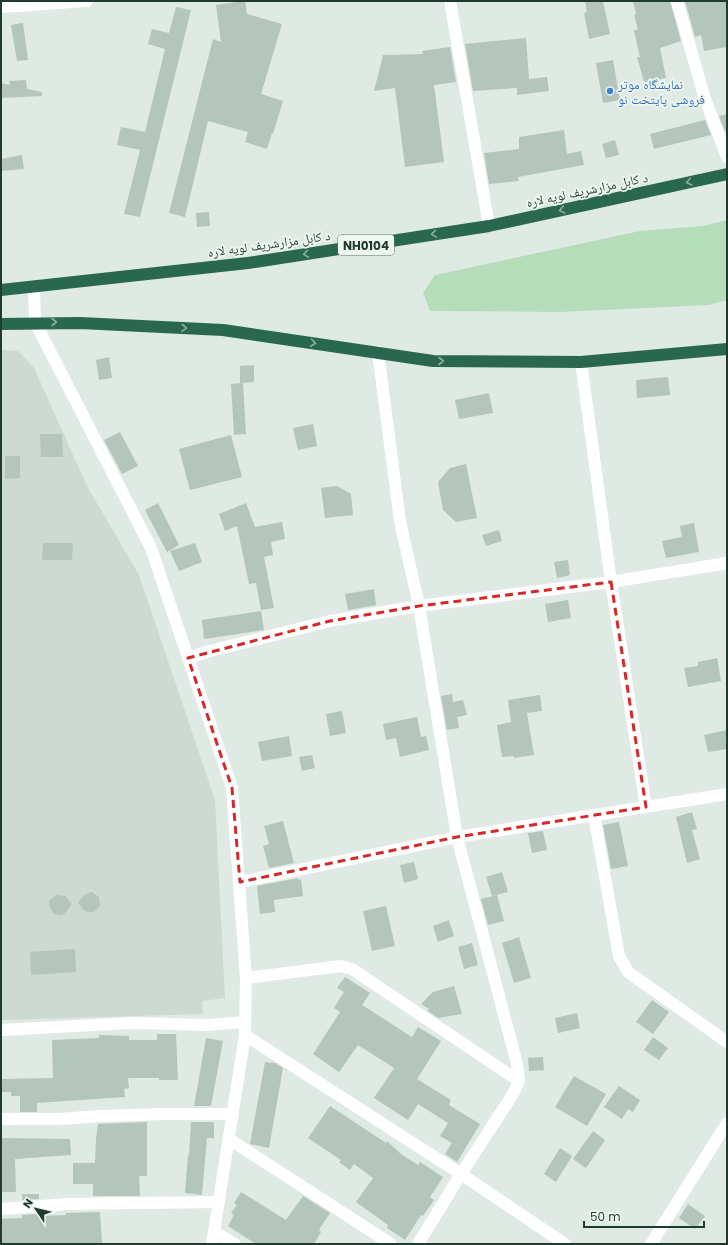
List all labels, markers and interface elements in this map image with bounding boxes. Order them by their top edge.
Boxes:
place label: نمایشگاه موتر فروشی پایتخت نو [617,75,705,109]
marker: نمایشگاه موتر فروشی پایتخت نو [605,86,615,96]
street label: د کابل مزارشریف لویه لاره [525,168,649,212]
one-way arrow [686,177,692,185]
one-way arrow [559,205,565,213]
street label: د کابل مزارشریف لویه لاره [206,226,332,262]
one-way arrow [431,229,437,238]
road number: NH0104 [338,235,394,255]
one-way arrow [303,249,309,258]
one-way arrow [51,318,57,327]
one-way arrow [181,323,187,332]
one-way arrow [310,338,316,347]
one-way arrow [438,357,444,365]
north arrow [16,1189,56,1229]
text: N [19,1195,37,1211]
scale bar [584,1203,704,1229]
text: 50 m [590,1208,621,1225]

